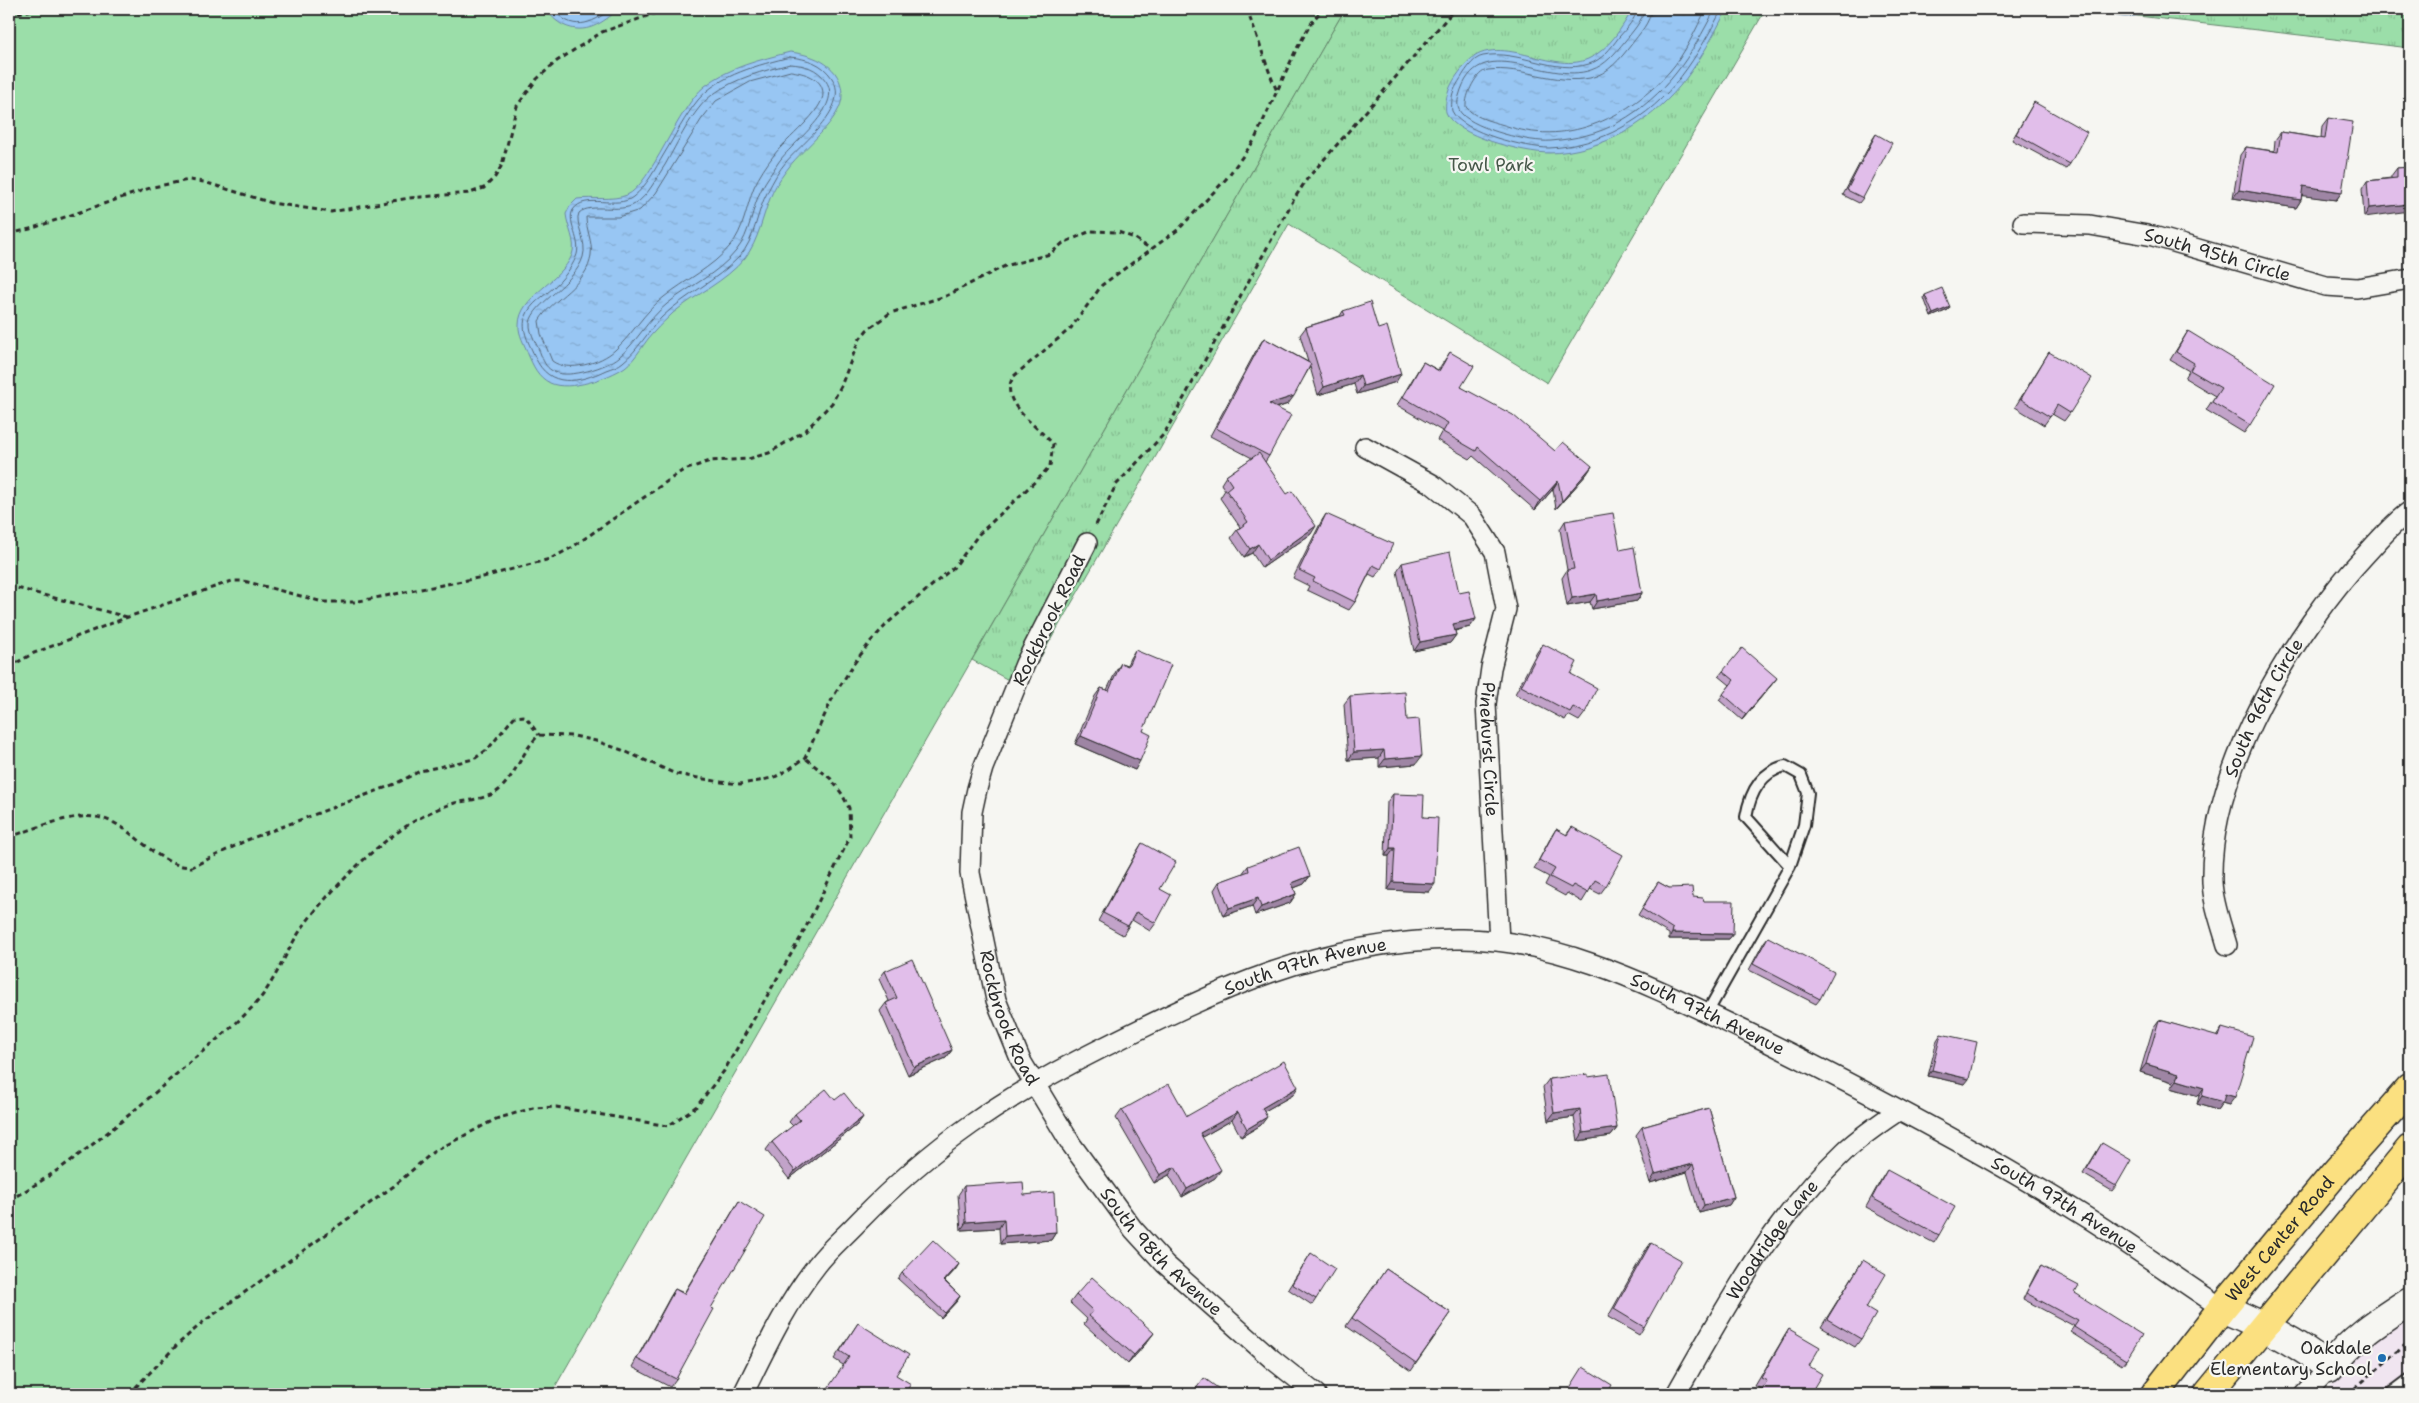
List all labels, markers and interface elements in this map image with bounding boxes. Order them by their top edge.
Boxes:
park label: Towl Park [1448,153,1534,177]
street label: South 95th Circle [2142,223,2294,287]
street label: Rockbrook Road [1007,550,1091,690]
street label: South 96th Circle [2219,634,2309,780]
street label: Pinehurst Circle [1474,680,1504,817]
street label: South 97th Avenue [1221,932,1388,1001]
street label: Rockbrook Road [974,948,1045,1090]
street label: South 97th Avenue [1627,967,1789,1061]
street label: South 97th Avenue [1987,1151,2143,1259]
street label: West Center Road [2220,1171,2340,1307]
street label: Woodridge Lane [1721,1174,1824,1305]
street label: South 98th Avenue [1095,1183,1227,1321]
place label: Oakdale Elementary School [2210,1336,2373,1381]
marker: Oakdale Elementary School [2376,1352,2388,1364]

